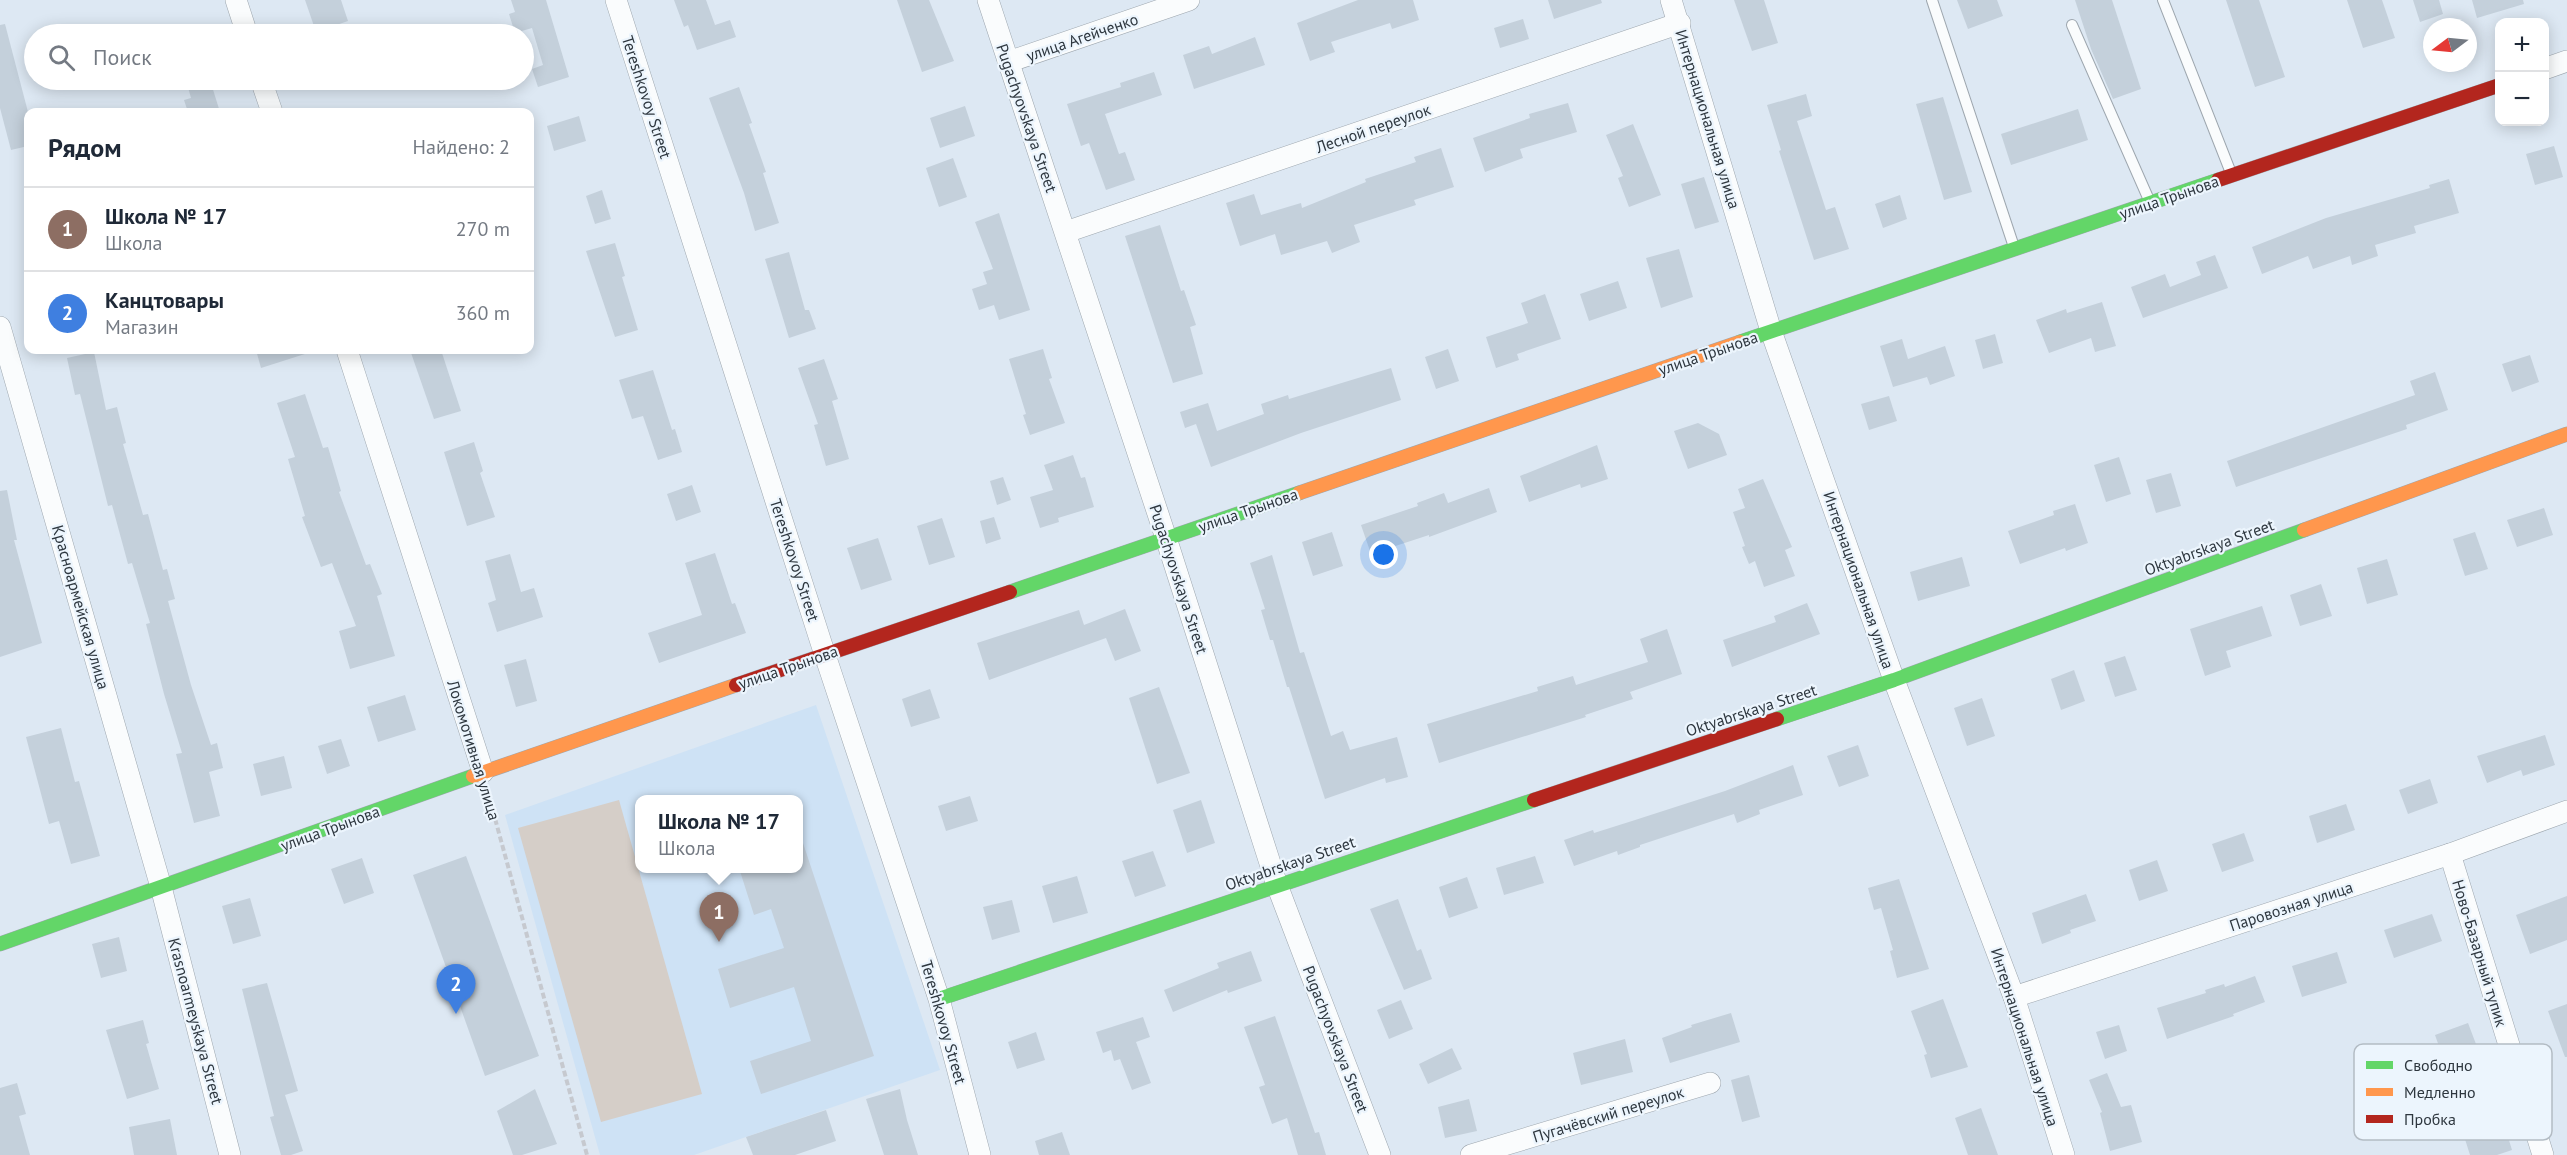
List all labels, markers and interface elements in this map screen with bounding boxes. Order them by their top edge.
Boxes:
street label: улица Агейченко [1023,8,1141,66]
north arrow [2423,18,2477,72]
map controls [2495,18,2549,126]
button: + [2495,18,2549,72]
search box [24,24,534,90]
street label: Интернациональная улица [1671,27,1745,211]
street label: Tereshkovoy Street [618,33,676,161]
icon: search [45,41,78,74]
street label: Pugachyovskaya Street [992,41,1062,195]
text: Поиск [93,43,152,71]
button: − [2495,72,2549,126]
street label: Лесной переулок [1312,99,1433,157]
text: Рядом [48,131,122,164]
text: Найдено: 2 [413,134,510,160]
street label: улица Трынова [2117,171,2221,223]
text: Школа № 17 [105,202,227,230]
text: 1 [62,216,73,242]
text: 270 m [456,216,510,242]
text: Школа [105,230,162,256]
text: Канцтовары [105,286,224,314]
text: 2 [62,300,73,326]
text: 360 m [456,300,510,326]
text: Магазин [105,314,179,340]
street label: улица Трынова [1656,327,1760,379]
street label: улица Трынова [1196,484,1300,536]
street label: Интернациональная улица [1819,489,1899,671]
street label: Tereshkovoy Street [766,496,824,624]
street label: Pugachyovskaya Street [1145,502,1213,657]
street label: Oktyabrskaya Street [2142,514,2277,580]
street label: Красноармейская улица [48,523,114,691]
your location [1369,540,1398,569]
street label: улица Трынова [736,641,840,693]
street label: Локомотивная улица [443,677,505,823]
street label: Oktyabrskaya Street [1683,679,1819,741]
popup [635,795,803,873]
street label: улица Трынова [278,801,382,855]
text: Школа № 17 [658,807,780,835]
street label: Oktyabrskaya Street [1222,831,1358,895]
text: Школа [658,835,715,861]
street label: Паровозная улица [2227,877,2355,935]
street label: Ново-Базарный тупик [2448,877,2512,1029]
pin: 1 [700,892,738,942]
street label: Krasnoarmeyskaya Street [164,936,228,1107]
street label: Интернациональная улица [1987,945,2063,1129]
street label: Tereshkovoy Street [917,958,971,1087]
street label: Pugachyovskaya Street [1299,963,1373,1116]
pin: 2 [436,964,476,1014]
legend [2354,1044,2552,1140]
text: Свободно [2404,1055,2473,1075]
street label: Пугачёвский переулок [1530,1081,1686,1147]
text: Медленно [2404,1082,2476,1102]
text: Пробка [2404,1109,2456,1129]

